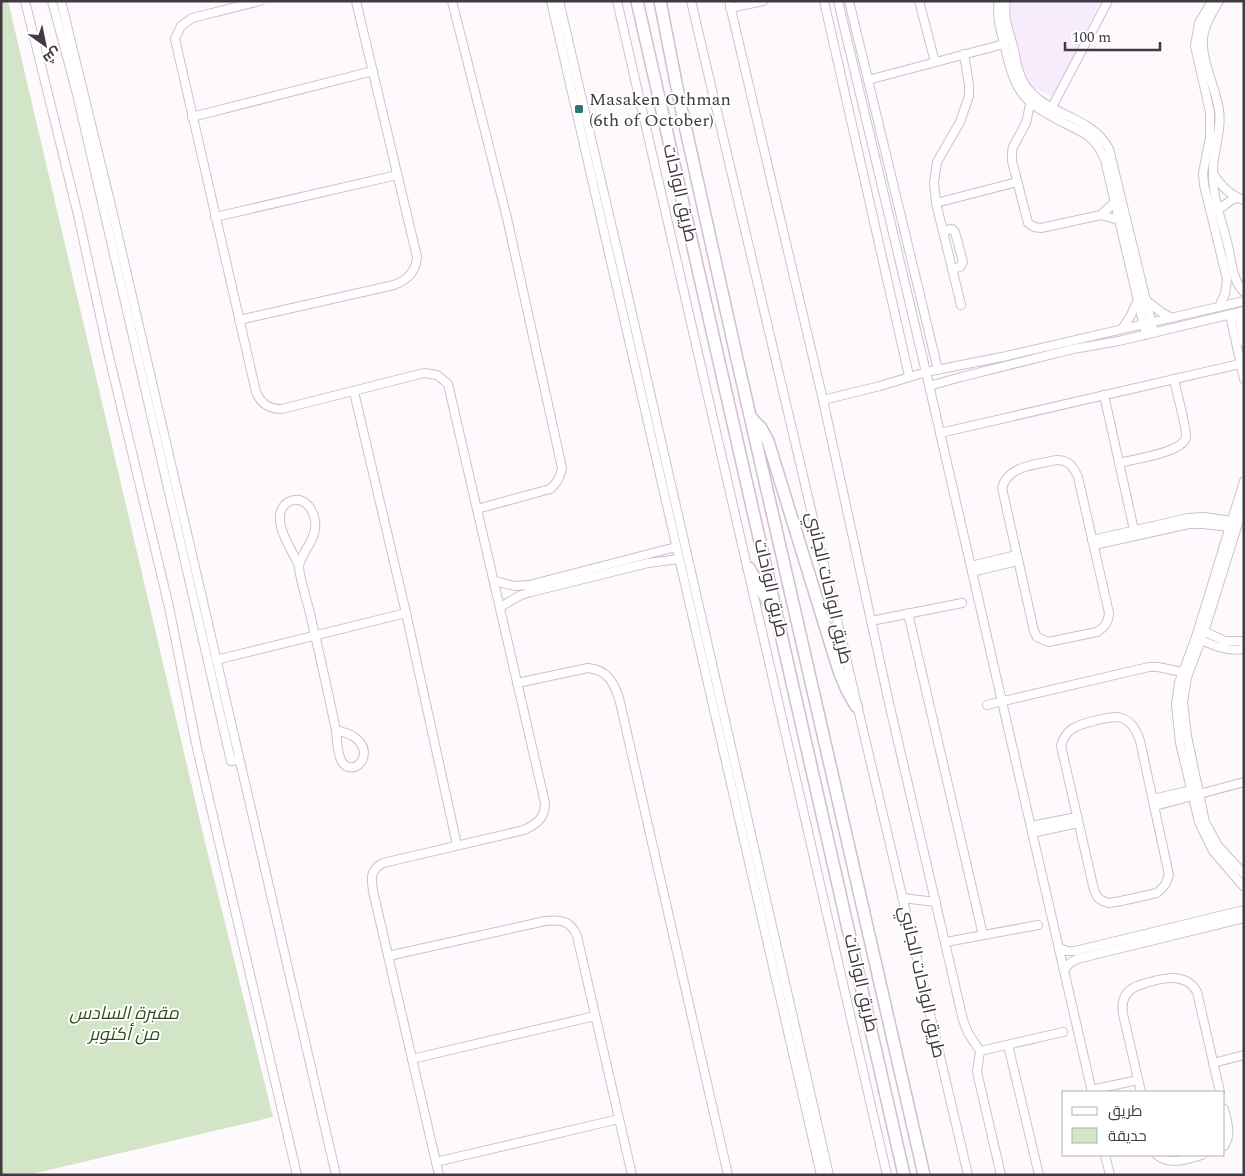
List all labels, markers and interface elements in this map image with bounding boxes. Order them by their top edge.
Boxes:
north arrow [20,20,70,70]
scale bar [1065,20,1160,52]
text: 100 m [1072,26,1111,49]
text: ش [39,42,65,69]
place label: Masaken Othman (6th of October) [589,86,731,134]
marker: Masaken Othman (6th of October) [573,103,585,115]
street label: طريق الواحات [656,141,704,245]
street label: طريق الواحات الجانبي [798,509,860,667]
street label: طريق الواحات [747,536,795,640]
street label: طريق الواحات الجانبي [891,903,953,1061]
street label: طريق الواحات [837,931,885,1035]
park label: مقبرة السادس من أكتوبر [69,1000,179,1048]
legend [1062,1091,1225,1156]
text: طريق [1108,1100,1142,1123]
text: حديقة [1108,1125,1147,1148]

